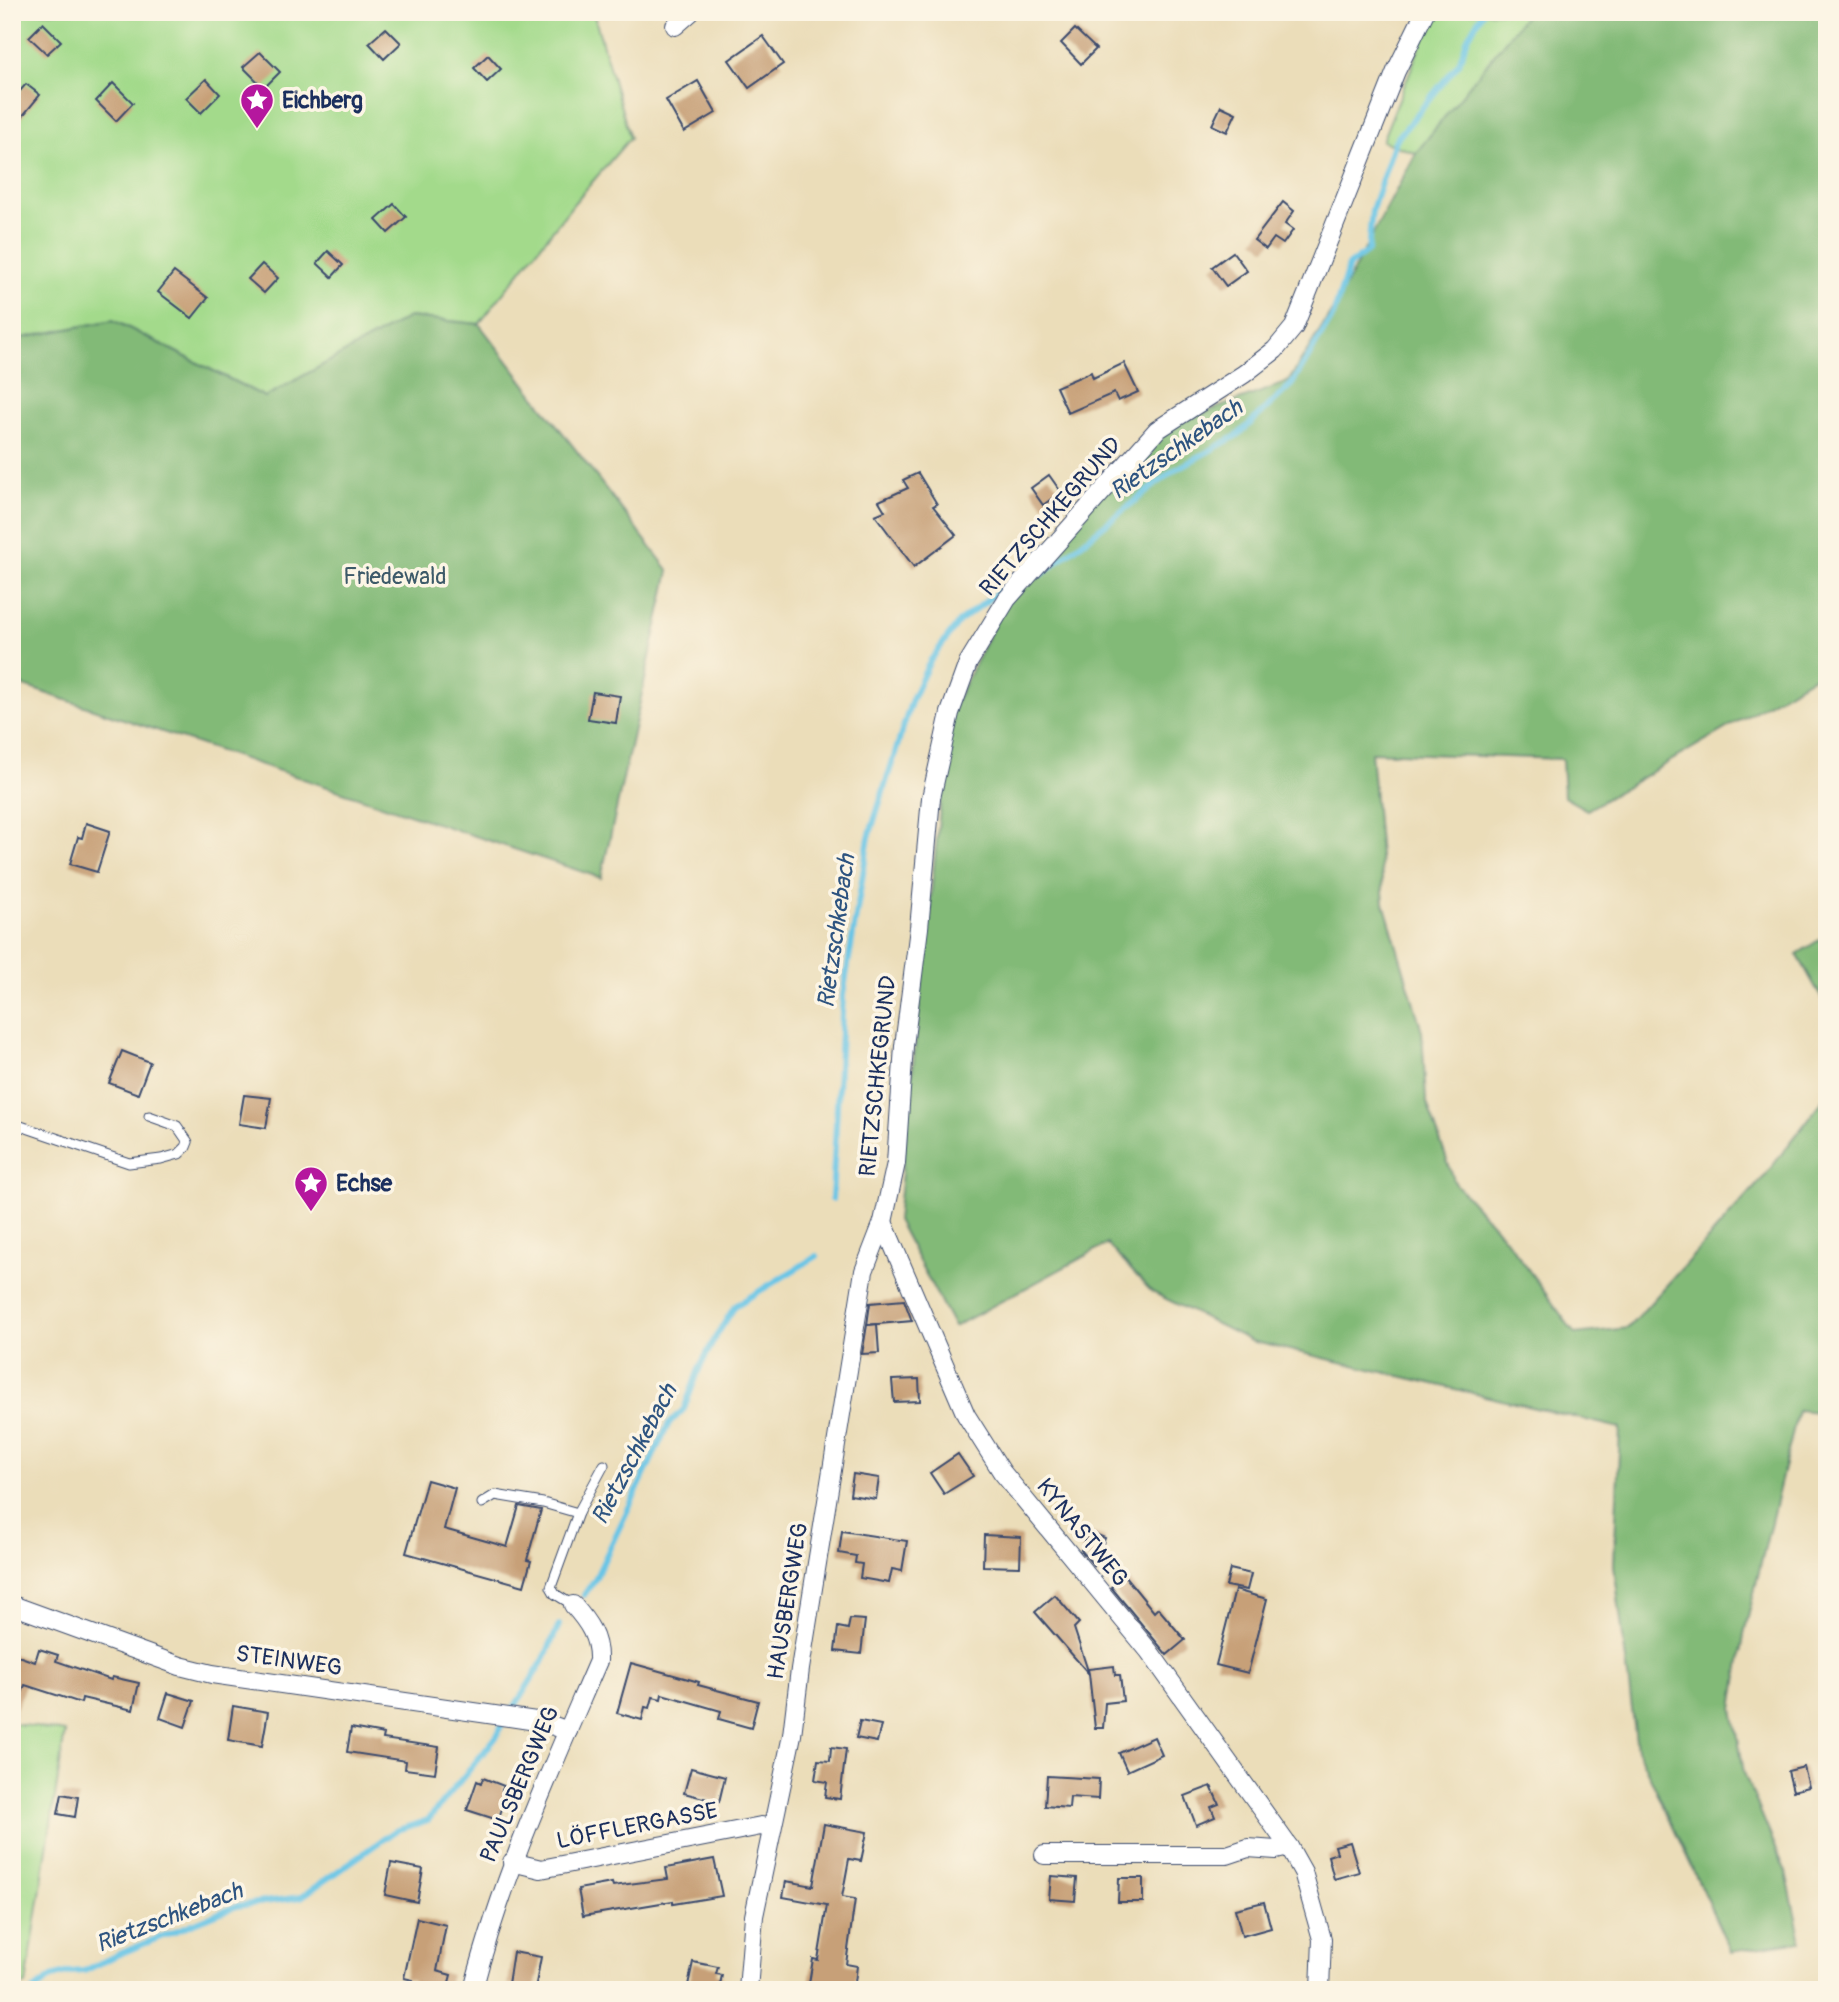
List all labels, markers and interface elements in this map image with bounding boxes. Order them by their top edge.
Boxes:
place icon: Eichberg [238,81,276,130]
place label: Eichberg [282,86,363,115]
water label: Rietzschkebach [1105,392,1249,506]
street label: RIETZSCHKEGRUND [973,431,1128,602]
park label: Friedewald [343,562,447,591]
water label: Rietzschkebach [811,851,862,1010]
street label: RIETZSCHKEGRUND [853,974,902,1178]
place icon: Echse [292,1164,330,1213]
place label: Echse [336,1169,393,1198]
water label: Rietzschkebach [585,1378,684,1529]
street label: KYNASTWEG [1030,1472,1135,1592]
street label: HAUSBERGWEG [761,1521,814,1682]
street label: STEINWEG [234,1639,344,1682]
street label: PAULSBERGWEG [473,1702,565,1867]
street label: LÖFFLERGASSE [554,1796,720,1855]
water label: Rietzschkebach [92,1876,248,1959]

